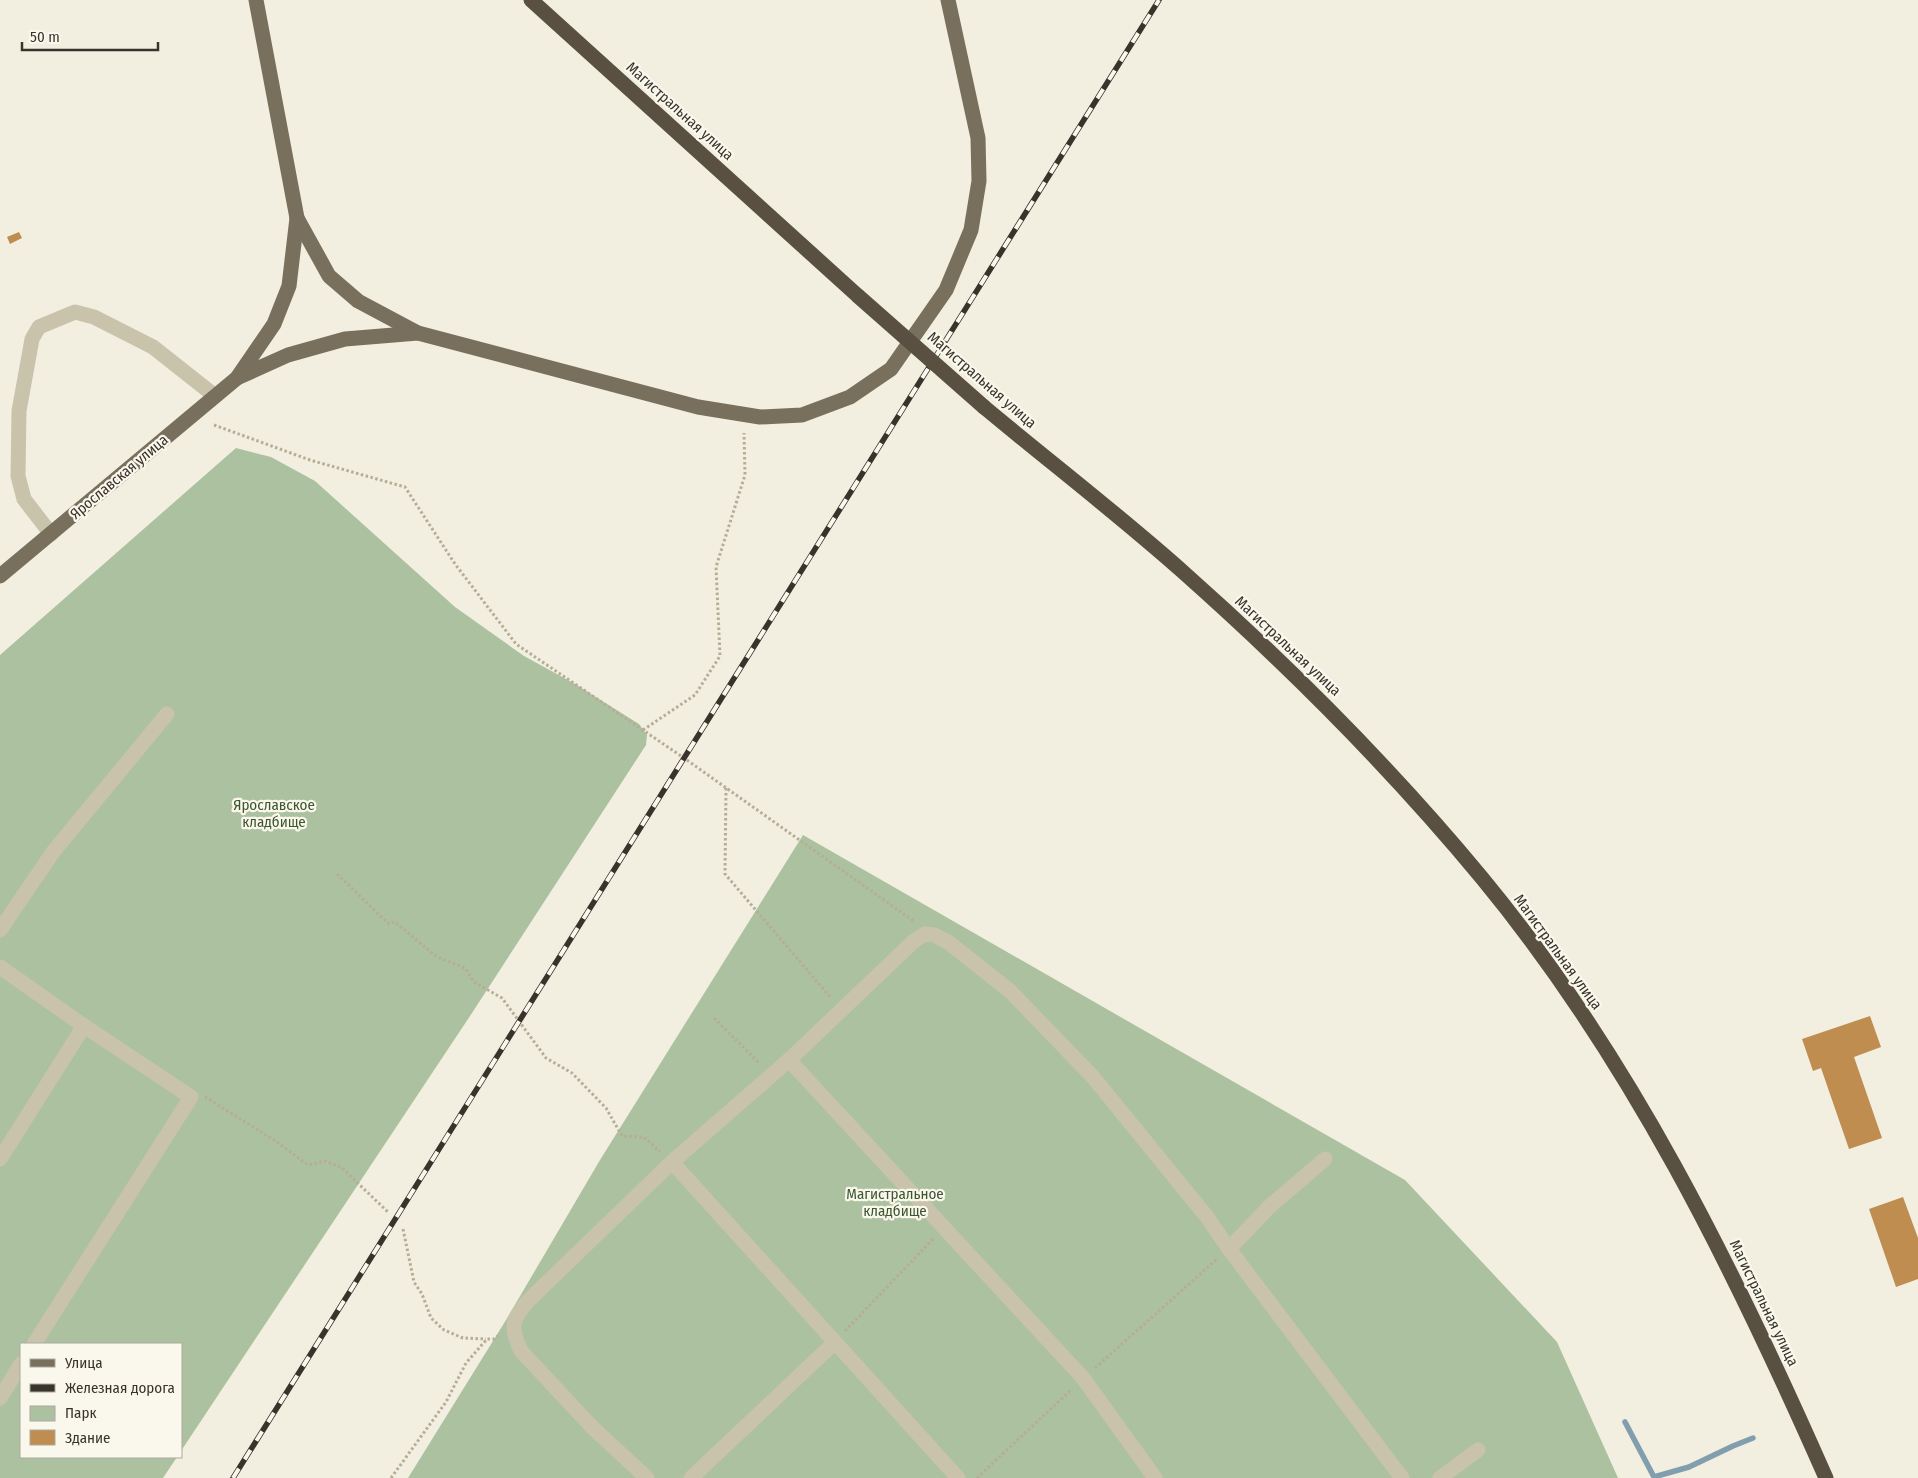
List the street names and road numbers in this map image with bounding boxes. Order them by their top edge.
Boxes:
street label: Магистральная улица [623,58,737,164]
street label: Магистральная улица [924,328,1040,432]
street label: Ярославская улица [66,431,172,523]
street label: Магистральная улица [1231,592,1345,700]
street label: Магистральная улица [1510,891,1606,1013]
street label: Магистральная улица [1726,1237,1802,1369]

